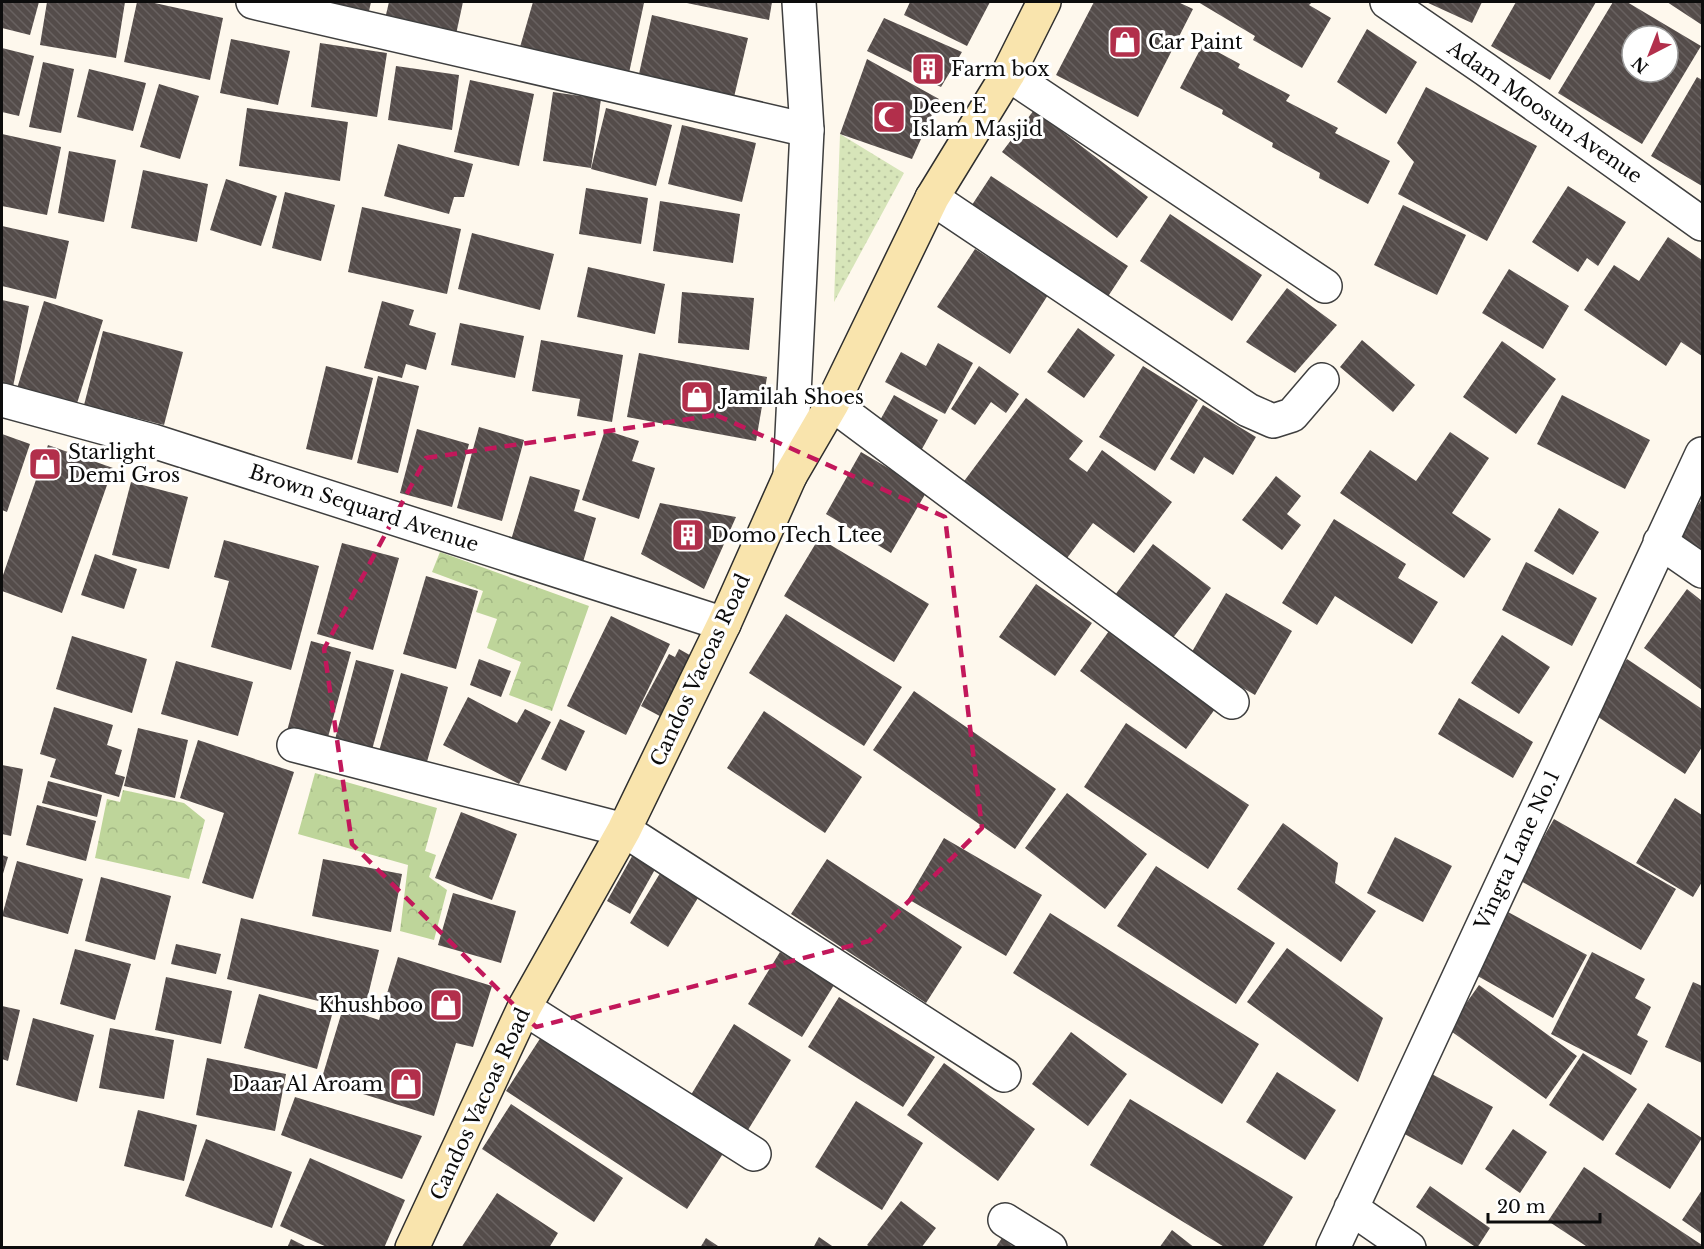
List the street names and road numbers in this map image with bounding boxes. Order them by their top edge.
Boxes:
street label: Adam Moosun Avenue [1442,35,1647,188]
street label: Brown Sequard Avenue [246,460,482,556]
street label: Candos Vacoas Road [645,570,755,770]
street label: Vingta Lane No.1 [1469,766,1565,935]
street label: Candos Vacoas Road [425,1004,535,1204]

